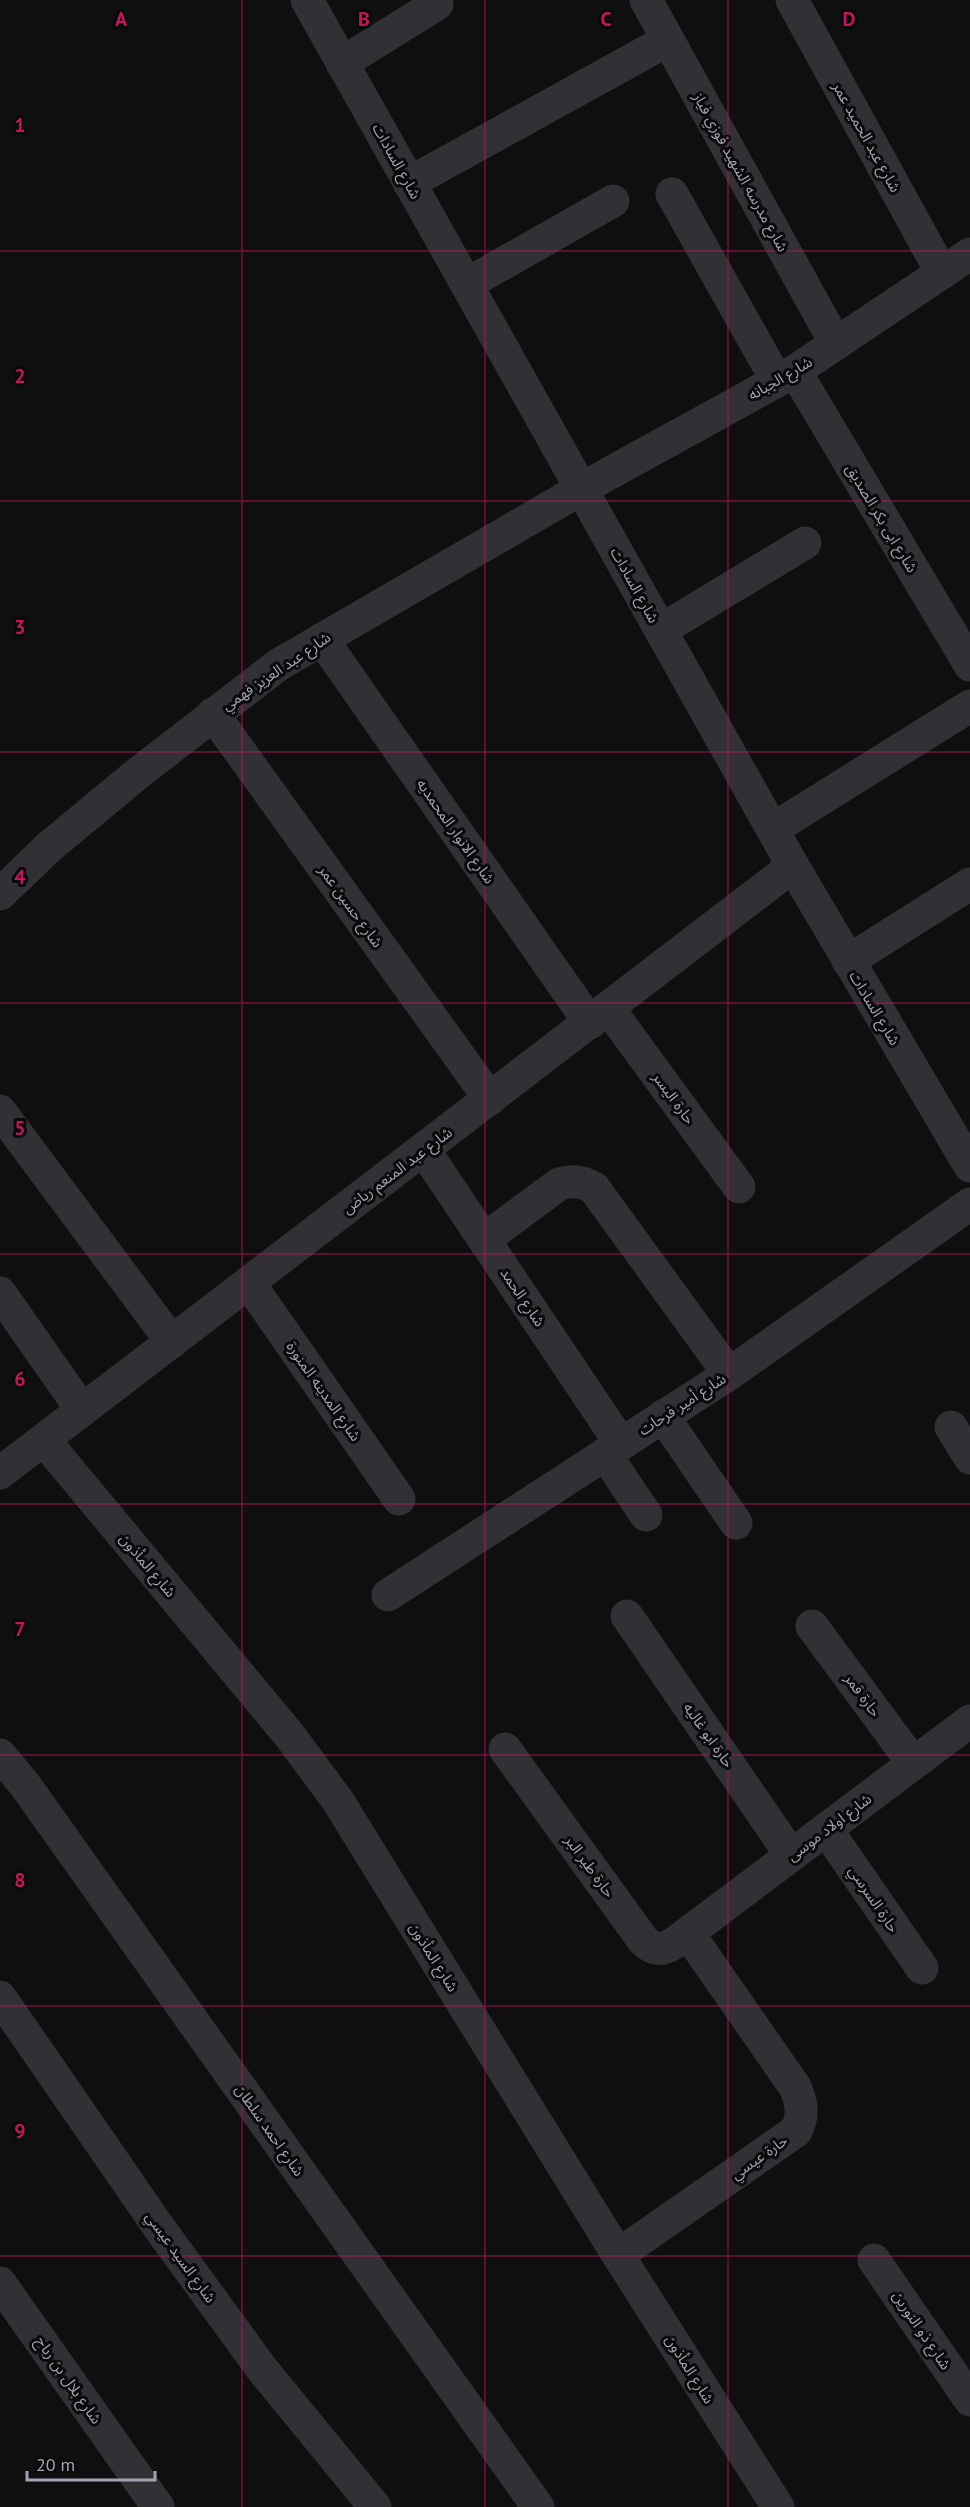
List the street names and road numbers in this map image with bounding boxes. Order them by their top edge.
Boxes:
street label: شارع عبد الحميد عمر [826,78,905,197]
street label: شارع مدرسه الشهيد فوزي فياز [686,88,793,257]
street label: شارع السادات [366,120,426,204]
street label: شارع الجبانه [744,352,817,407]
street label: شارع ابى بكر الصديق [839,460,922,578]
street label: شارع السادات [604,544,664,628]
street label: شارع عبد العزيز فهمي [218,627,336,717]
street label: شارع الانوار المحمديه [410,775,499,889]
street label: شارع حسين عمر [312,860,387,953]
street label: شارع السادات [843,967,905,1050]
street label: حارة اليسر [648,1067,699,1128]
street label: شارع عبد المنعم رياض [338,1122,458,1220]
street label: شارع الحمد [494,1264,550,1332]
street label: شارع المدينه المنورة [280,1337,366,1447]
street label: شارع أمير فرحات [635,1369,731,1442]
street label: شارع المأذون [113,1529,180,1603]
street label: حارة قمر [840,1669,885,1721]
street label: حارة ابو غاليه [680,1699,739,1772]
street label: شارع اولاد موسى [783,1789,877,1867]
street label: حارة طير البر [560,1830,619,1901]
street label: حارة السرسي [843,1862,903,1938]
street label: شارع المأذون [403,1919,463,1997]
street label: شارع احمد سلطان [229,2080,309,2182]
street label: حارة عيسي [727,2130,793,2185]
street label: شارع السيد عيسي [139,2208,221,2308]
street label: شارع ذو النورين [886,2287,956,2375]
street label: شارع المأذون [659,2331,719,2409]
street label: شارع بلال بن رباح [29,2332,106,2429]

